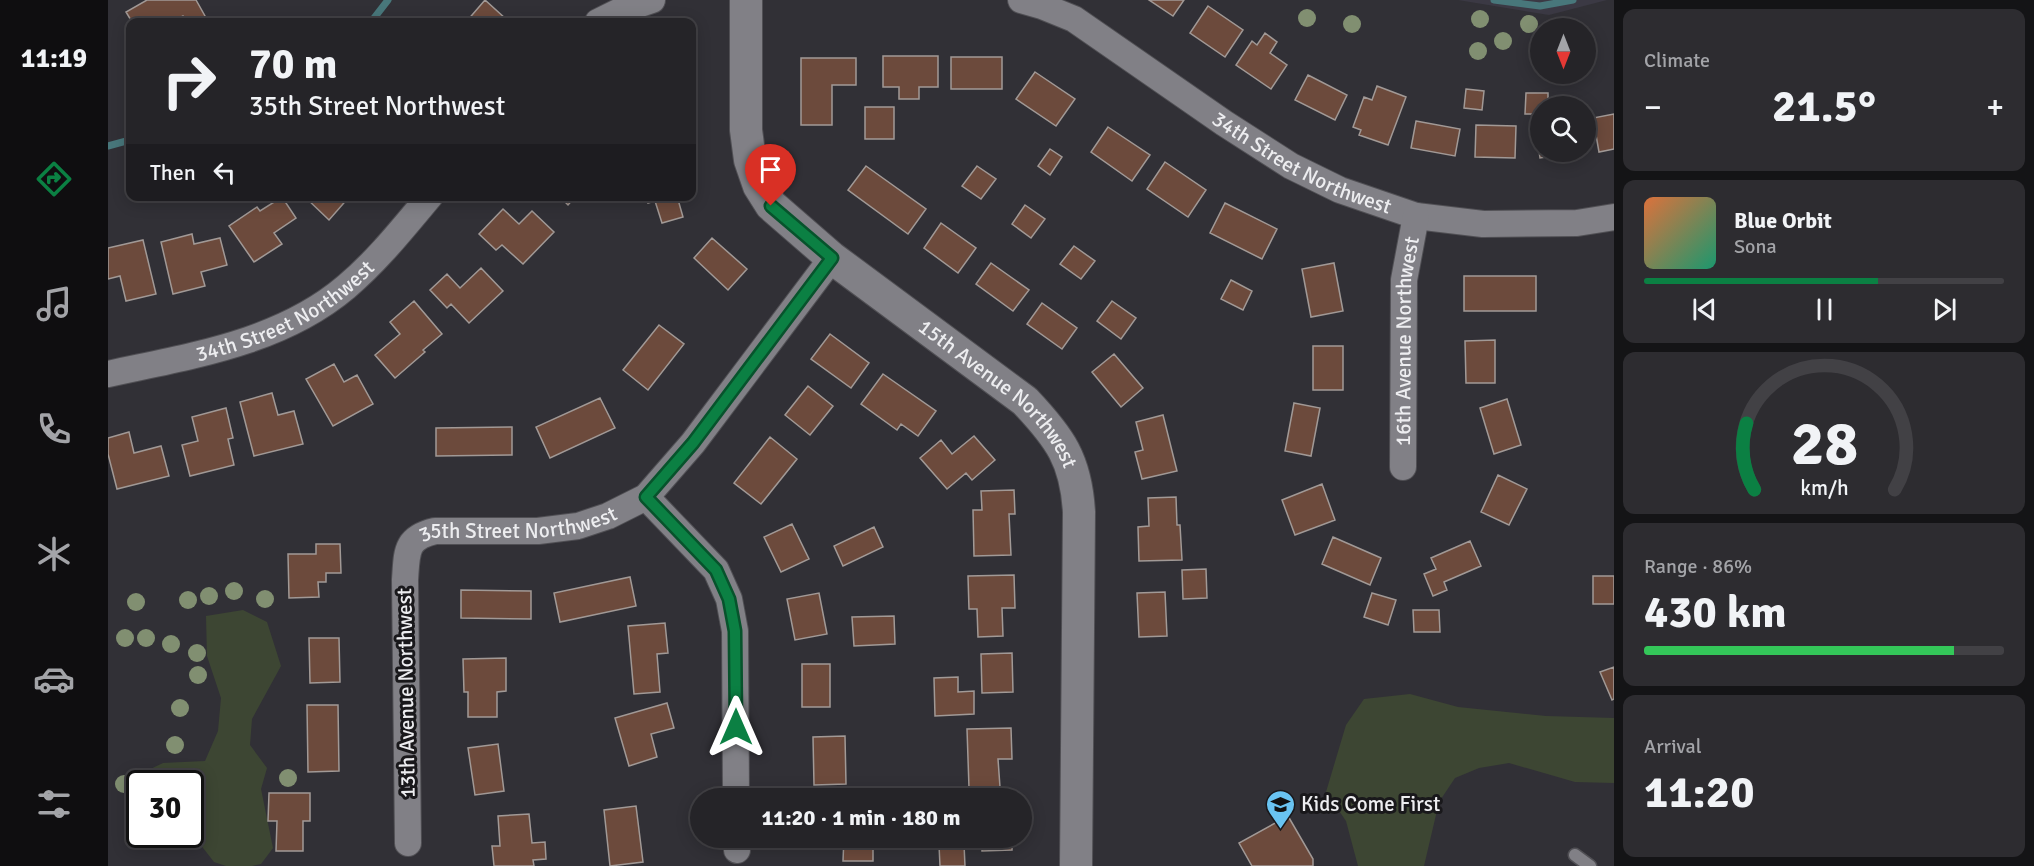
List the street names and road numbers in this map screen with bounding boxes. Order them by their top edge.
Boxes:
street label: 34th Street Northwest [1207,106,1395,220]
street label: 16th Avenue Northwest [1390,234,1425,446]
street label: 34th Street Northwest [193,255,380,367]
street label: 15th Avenue Northwest [913,314,1083,471]
street label: 35th Street Northwest [415,501,621,548]
street label: 13th Avenue Northwest [391,588,421,798]

